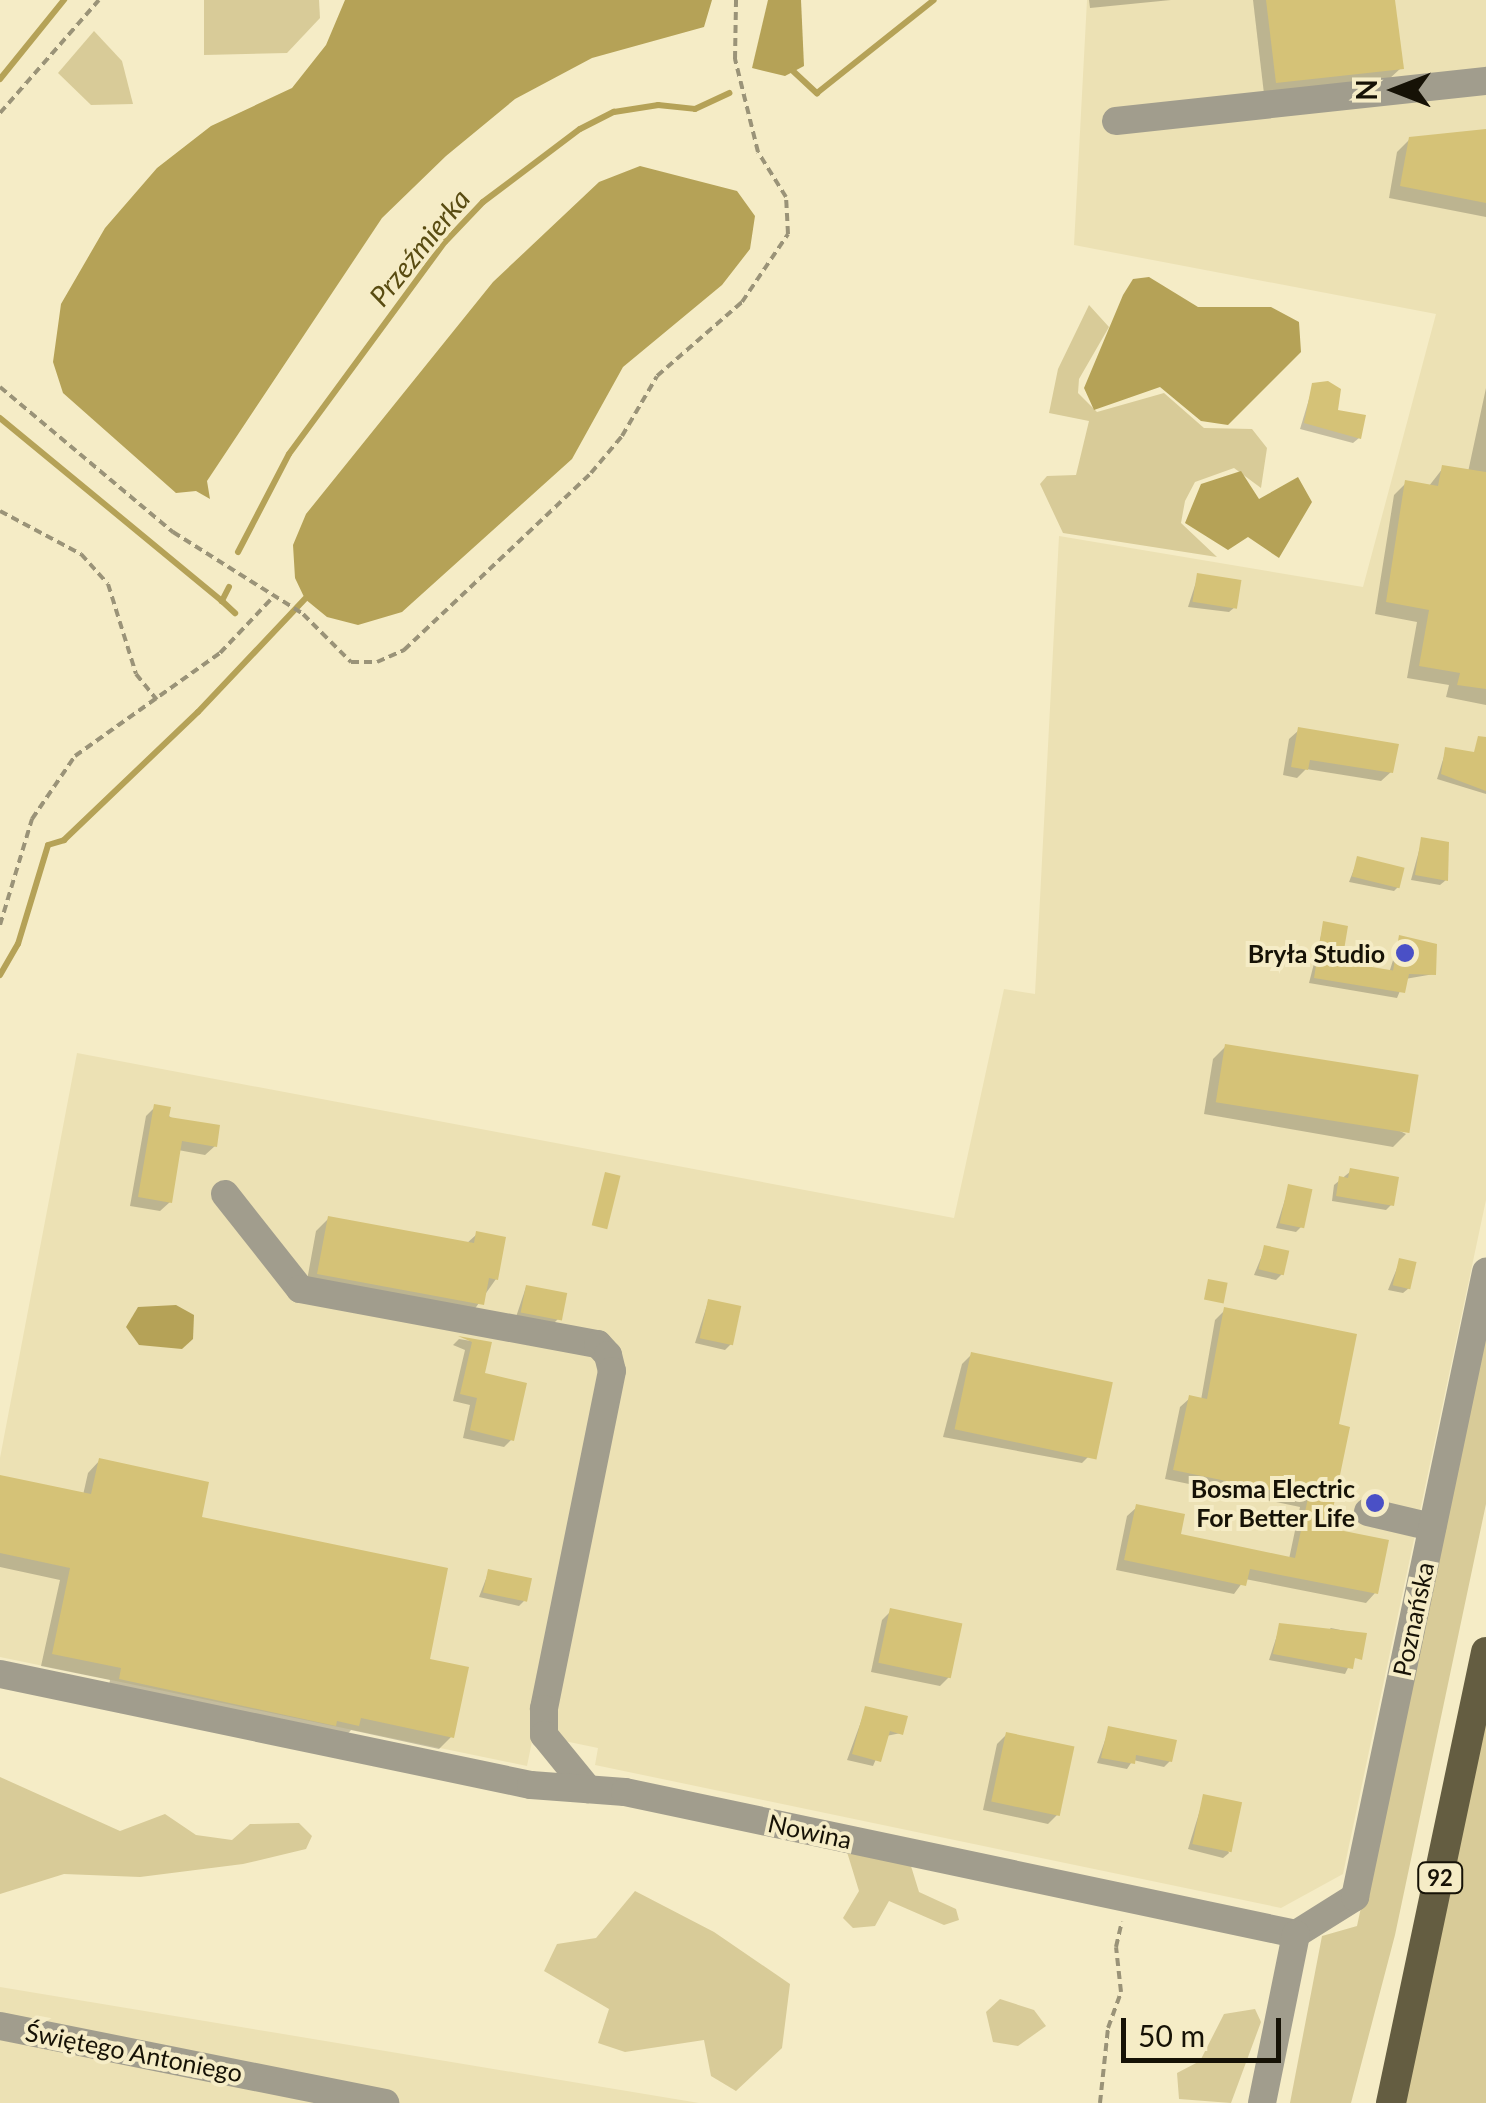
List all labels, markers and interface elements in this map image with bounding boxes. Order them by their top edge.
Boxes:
north arrow [1346,40,1446,140]
text: N [1349,79,1383,101]
water label: Przeźmierka [362,182,476,312]
place label: Bryła Studio [1248,938,1385,968]
marker: Bryła Studio [1394,942,1416,964]
place label: Bosma Electric For Better Life [1191,1474,1355,1533]
marker: Bosma Electric For Better Life [1364,1492,1386,1514]
street label: Poznańska [1386,1559,1440,1679]
street label: Nowina [765,1808,855,1854]
road number: 92 [1415,1861,1465,1895]
scale bar [1126,1998,1286,2060]
street label: Świętego Antoniego [23,2016,245,2088]
text: 50 m [1138,2017,1205,2053]

